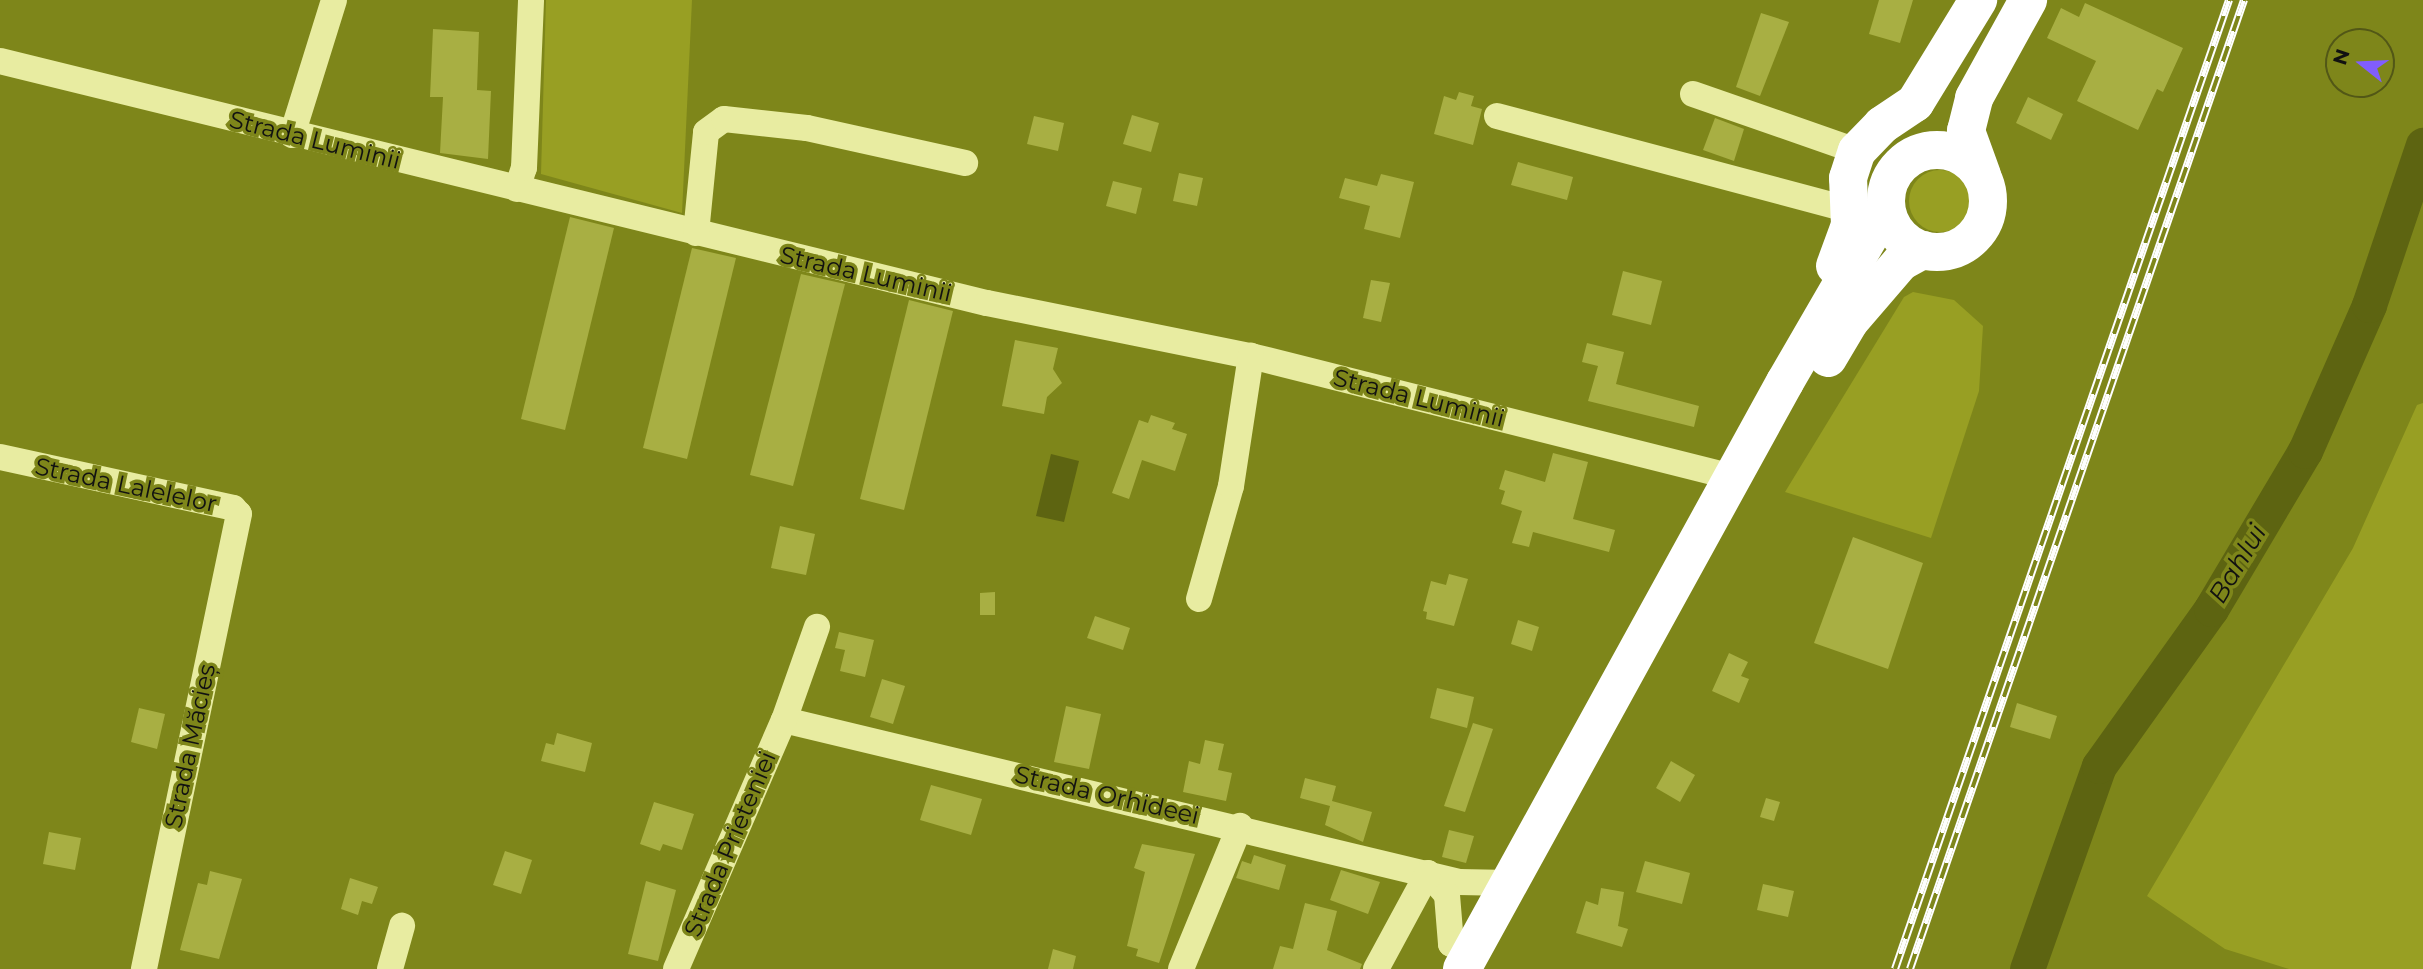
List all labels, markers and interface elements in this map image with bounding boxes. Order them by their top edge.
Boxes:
north arrow [2325,28,2395,98]
text: N [2328,46,2355,68]
street label: Strada Luminii [227,105,403,175]
street label: Strada Luminii [777,240,955,308]
street label: Strada Luminii [1331,363,1507,433]
street label: Strada Lalelelor [32,452,220,518]
water label: Bahlui [2202,519,2274,609]
street label: Strada Măcieș [159,661,221,831]
street label: Strada Prieteniei [678,747,782,941]
street label: Strada Orhideei [1012,760,1202,830]

